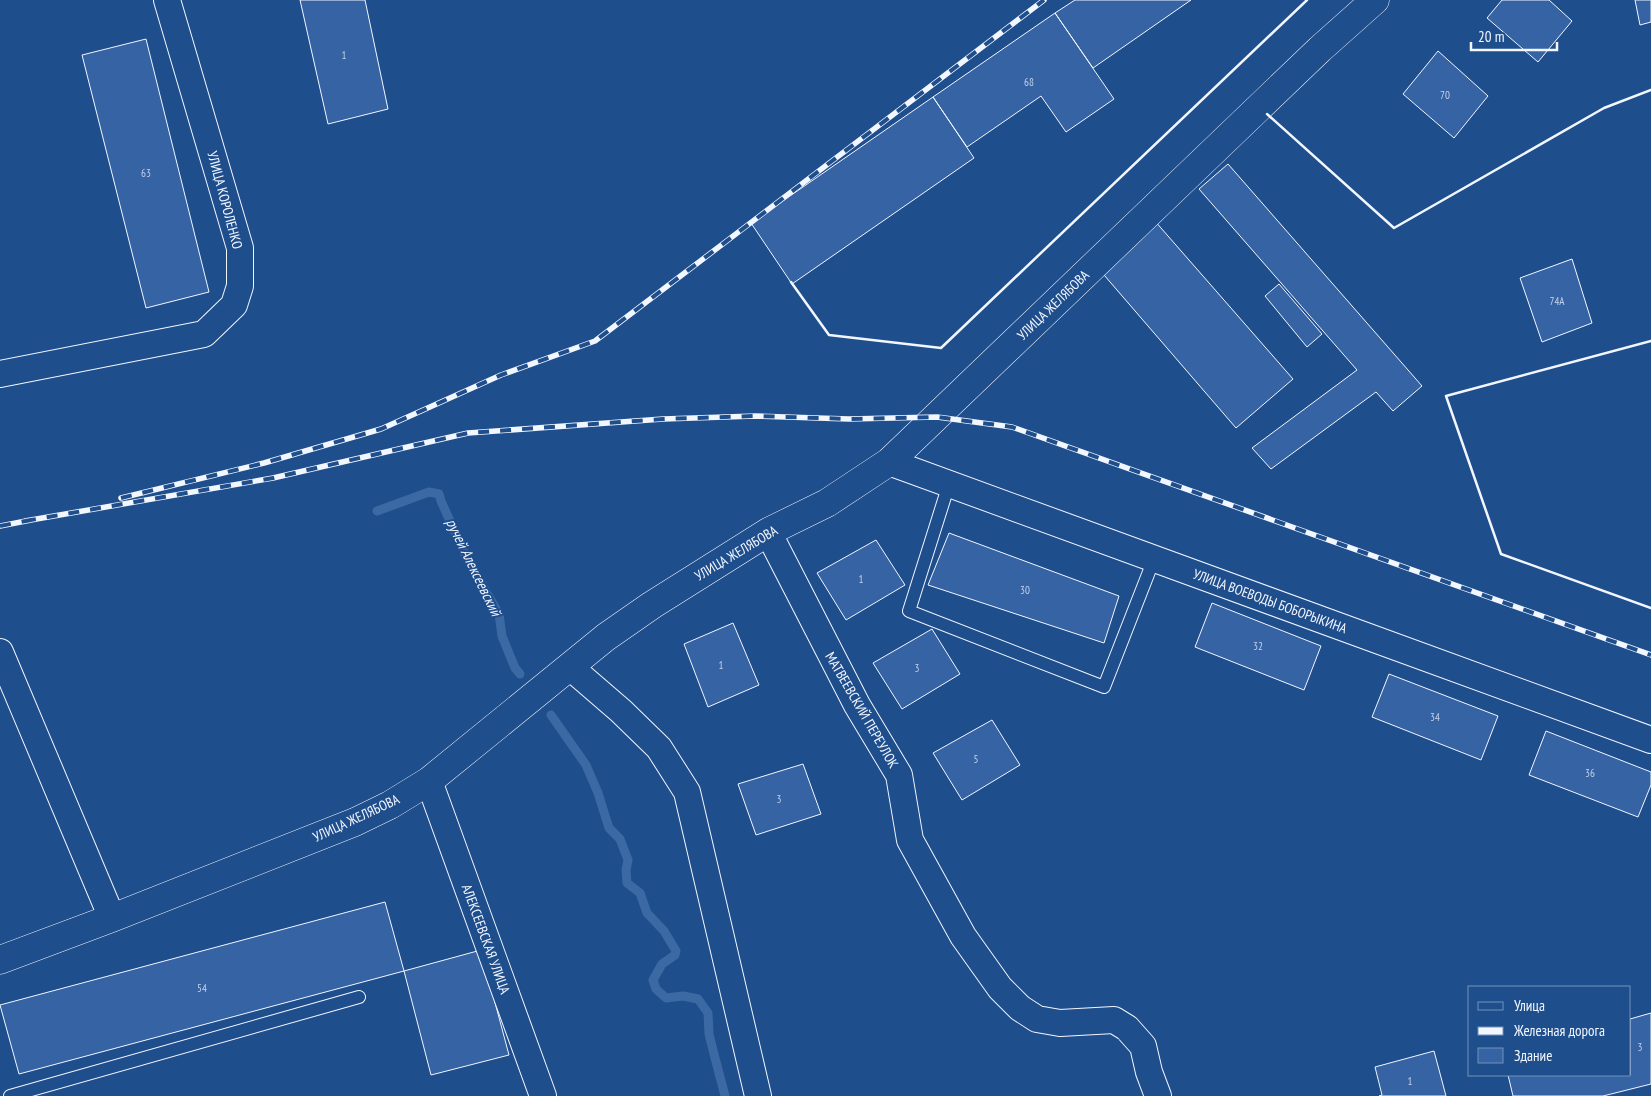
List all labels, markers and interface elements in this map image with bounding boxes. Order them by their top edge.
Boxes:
scale bar [1471,20,1557,52]
text: 20 m [1478,27,1504,46]
house number: 1 [342,48,347,62]
house number: 68 [1024,75,1034,89]
house number: 70 [1440,88,1450,102]
street label: УЛИЦА КОРОЛЕНКО [203,149,247,251]
house number: 63 [141,166,151,180]
street label: УЛИЦА ЖЕЛЯБОВА [1013,266,1093,344]
house number: 74А [1549,294,1565,308]
water label: ручей Алексеевский [442,515,506,620]
street label: УЛИЦА ЖЕЛЯБОВА [691,521,781,585]
street label: УЛИЦА ВОЕВОДЫ БОБОРЫКИНА [1191,565,1350,637]
house number: 1 [859,572,864,586]
house number: 30 [1020,583,1030,597]
house number: 32 [1253,639,1263,653]
street label: МАТВЕЕВСКИЙ ПЕРЕУЛОК [821,649,903,771]
house number: 1 [719,658,724,672]
house number: 3 [915,661,920,675]
house number: 34 [1430,710,1440,724]
house number: 5 [974,752,979,766]
house number: 36 [1585,766,1595,780]
street label: УЛИЦА ЖЕЛЯБОВА [310,790,402,846]
house number: 3 [777,792,782,806]
street label: АЛЕКСЕЕВСКАЯ УЛИЦА [458,882,514,997]
house number: 54 [197,981,207,995]
legend [1468,986,1631,1076]
text: Улица [1514,996,1545,1015]
text: Железная дорога [1513,1021,1605,1040]
house number: 3 [1638,1040,1643,1054]
text: Здание [1514,1046,1552,1065]
house number: 1 [1408,1074,1413,1088]

